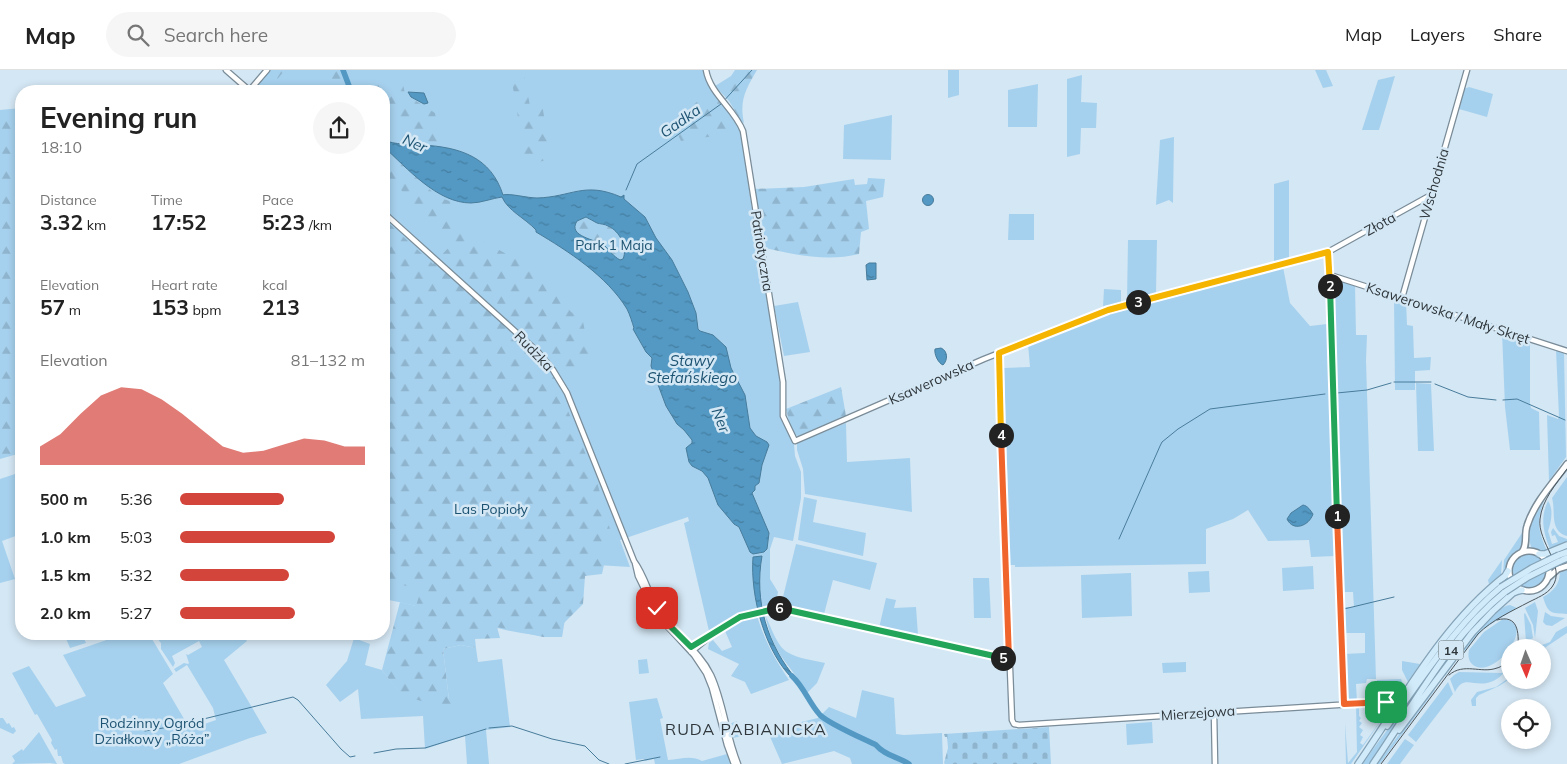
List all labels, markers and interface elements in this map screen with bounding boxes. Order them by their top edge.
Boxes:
search box [106,12,456,57]
text: Map [25,20,76,50]
icon: search [124,21,152,49]
text: Search here [164,23,268,47]
text: Map [1345,23,1382,46]
text: Layers [1410,23,1465,46]
text: Share [1493,23,1542,46]
text: Evening run [40,100,197,135]
water label: Gadka [656,100,704,142]
button: share [313,102,365,154]
water label: Ner [400,129,431,157]
text: 18:10 [40,137,82,157]
street label: Wschodnia [1415,146,1453,222]
text: Distance [40,191,97,209]
text: Time [151,191,183,209]
text: Pace [262,191,294,209]
street label: Złota [1361,208,1399,240]
text: 3.32 [40,209,83,235]
text: 17:52 [151,209,207,235]
text: 5:23 [262,209,305,235]
street label: Patriotyczna [747,209,777,293]
text: km [83,216,106,234]
text: /km [305,216,332,234]
park label: Park 1 Maja [575,236,653,254]
pin: 2 [1318,274,1342,298]
text: Elevation [40,276,99,294]
text: Heart rate [151,276,218,294]
text: kcal [262,276,288,294]
text: 2 [1326,277,1335,295]
street label: Ksawerowska / Mały Skręt [1364,278,1532,348]
pin: 3 [1126,290,1150,314]
text: 3 [1134,293,1143,311]
text: 57 [40,294,65,320]
text: 153 [151,294,189,320]
text: 213 [262,294,300,320]
text: m [65,301,81,319]
text: bpm [189,301,222,319]
street label: Rudzka [511,327,557,375]
text: Elevation [40,350,108,370]
text: 81–132 m [291,350,365,370]
water label: Stawy Stefańskiego [647,351,737,387]
street label: Ksawerowska [886,355,976,409]
water label: Ner [708,405,735,436]
pin: 4 [988,422,1014,448]
text: 4 [997,426,1006,444]
text: 500 m [40,489,88,509]
text: 5:36 [120,489,152,509]
park label: Las Popioły [454,500,529,518]
pin: 1 [1324,504,1350,528]
text: 1 [1333,507,1342,525]
text: 1.0 km [40,527,91,547]
text: 5:03 [120,527,152,547]
text: 1.5 km [40,565,91,585]
text: 5:32 [120,565,152,585]
pin [636,587,678,629]
icon: check [643,594,671,622]
pin: 6 [766,596,792,620]
text: 6 [775,599,784,617]
text: 2.0 km [40,603,91,623]
text: 5:27 [120,603,152,623]
north arrow [1501,639,1551,689]
map controls [1501,639,1551,749]
road number: 14 [1438,640,1464,660]
pin: 5 [990,646,1016,670]
text: 5 [999,649,1008,667]
pin [1365,681,1407,723]
icon: arrive [1372,688,1400,716]
button: locate [1501,699,1551,749]
street label: Mierzejowa [1160,701,1236,725]
park label: Rodzinny Ogród Działkowy „Róża” [95,714,209,748]
district label: RUDA PABIANICKA [665,719,827,739]

